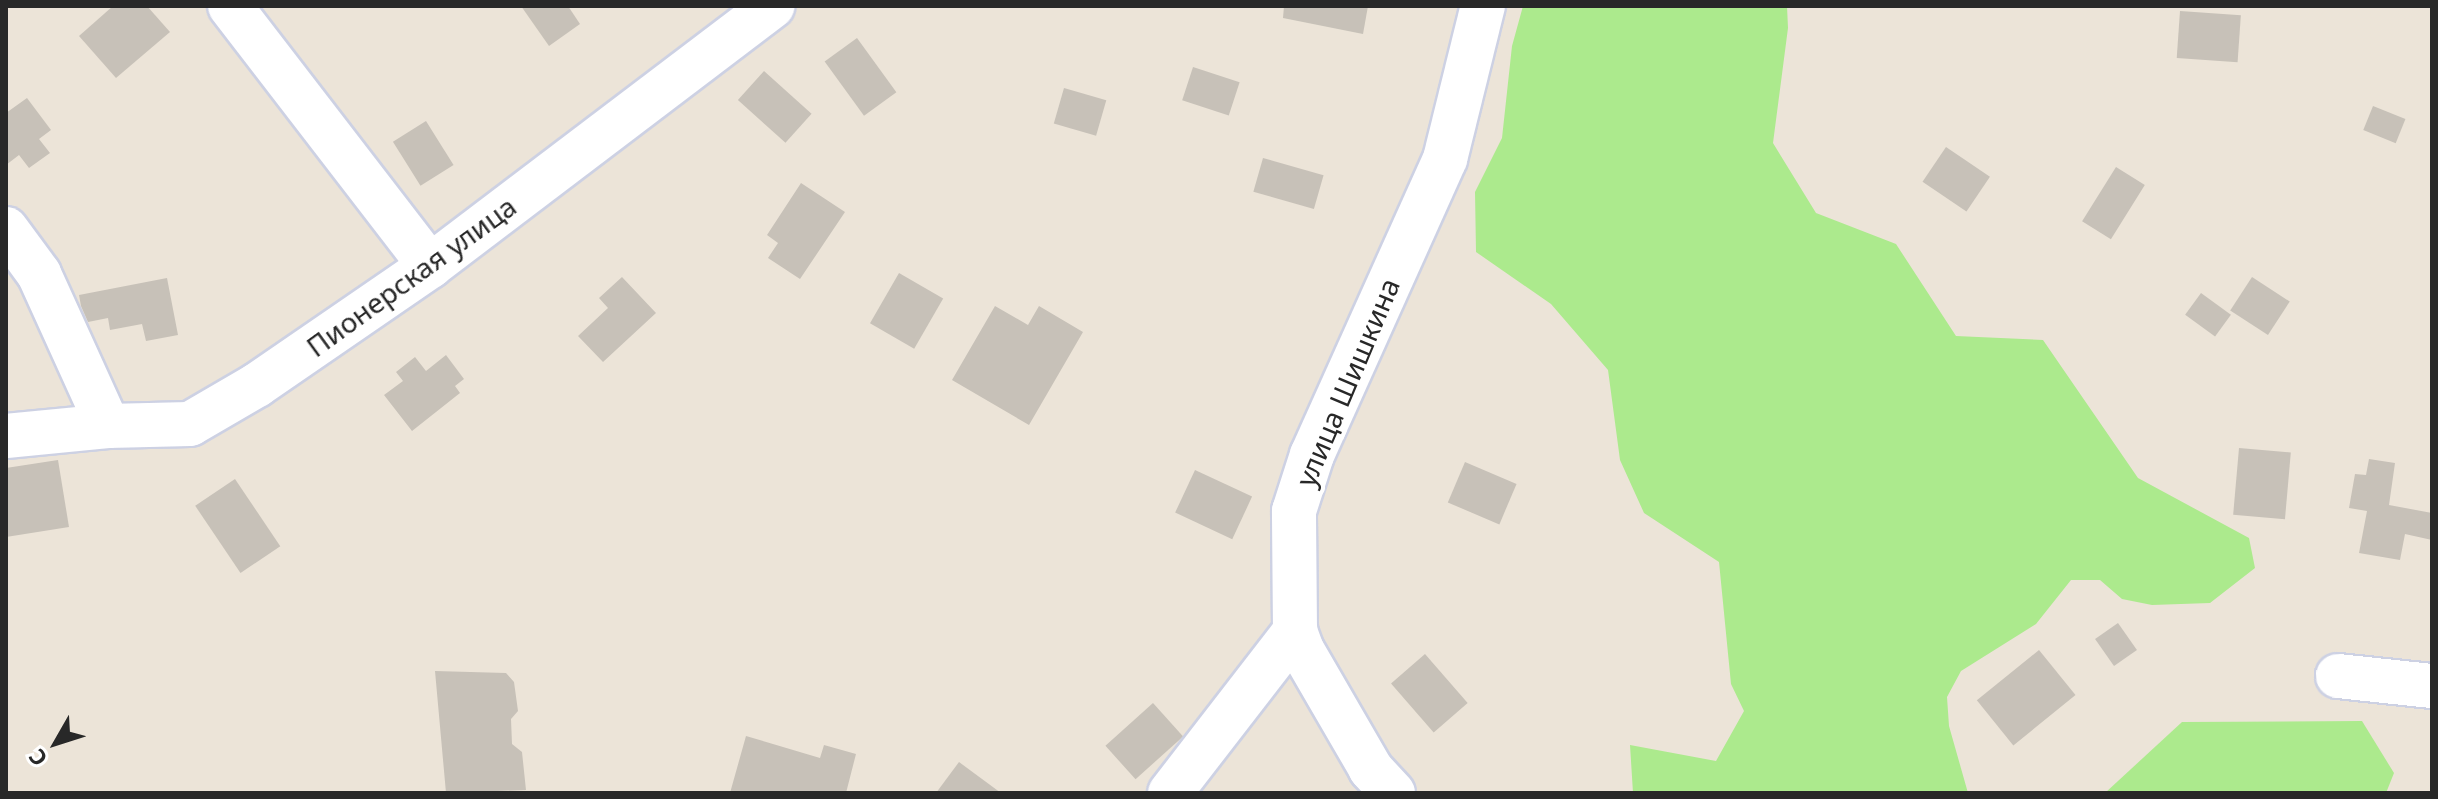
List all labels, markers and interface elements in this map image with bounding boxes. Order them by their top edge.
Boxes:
street label: Пионерская улица [300,189,522,363]
street label: улица Шишкина [1288,273,1406,491]
north arrow [16,703,96,783]
text: С [21,743,53,773]

